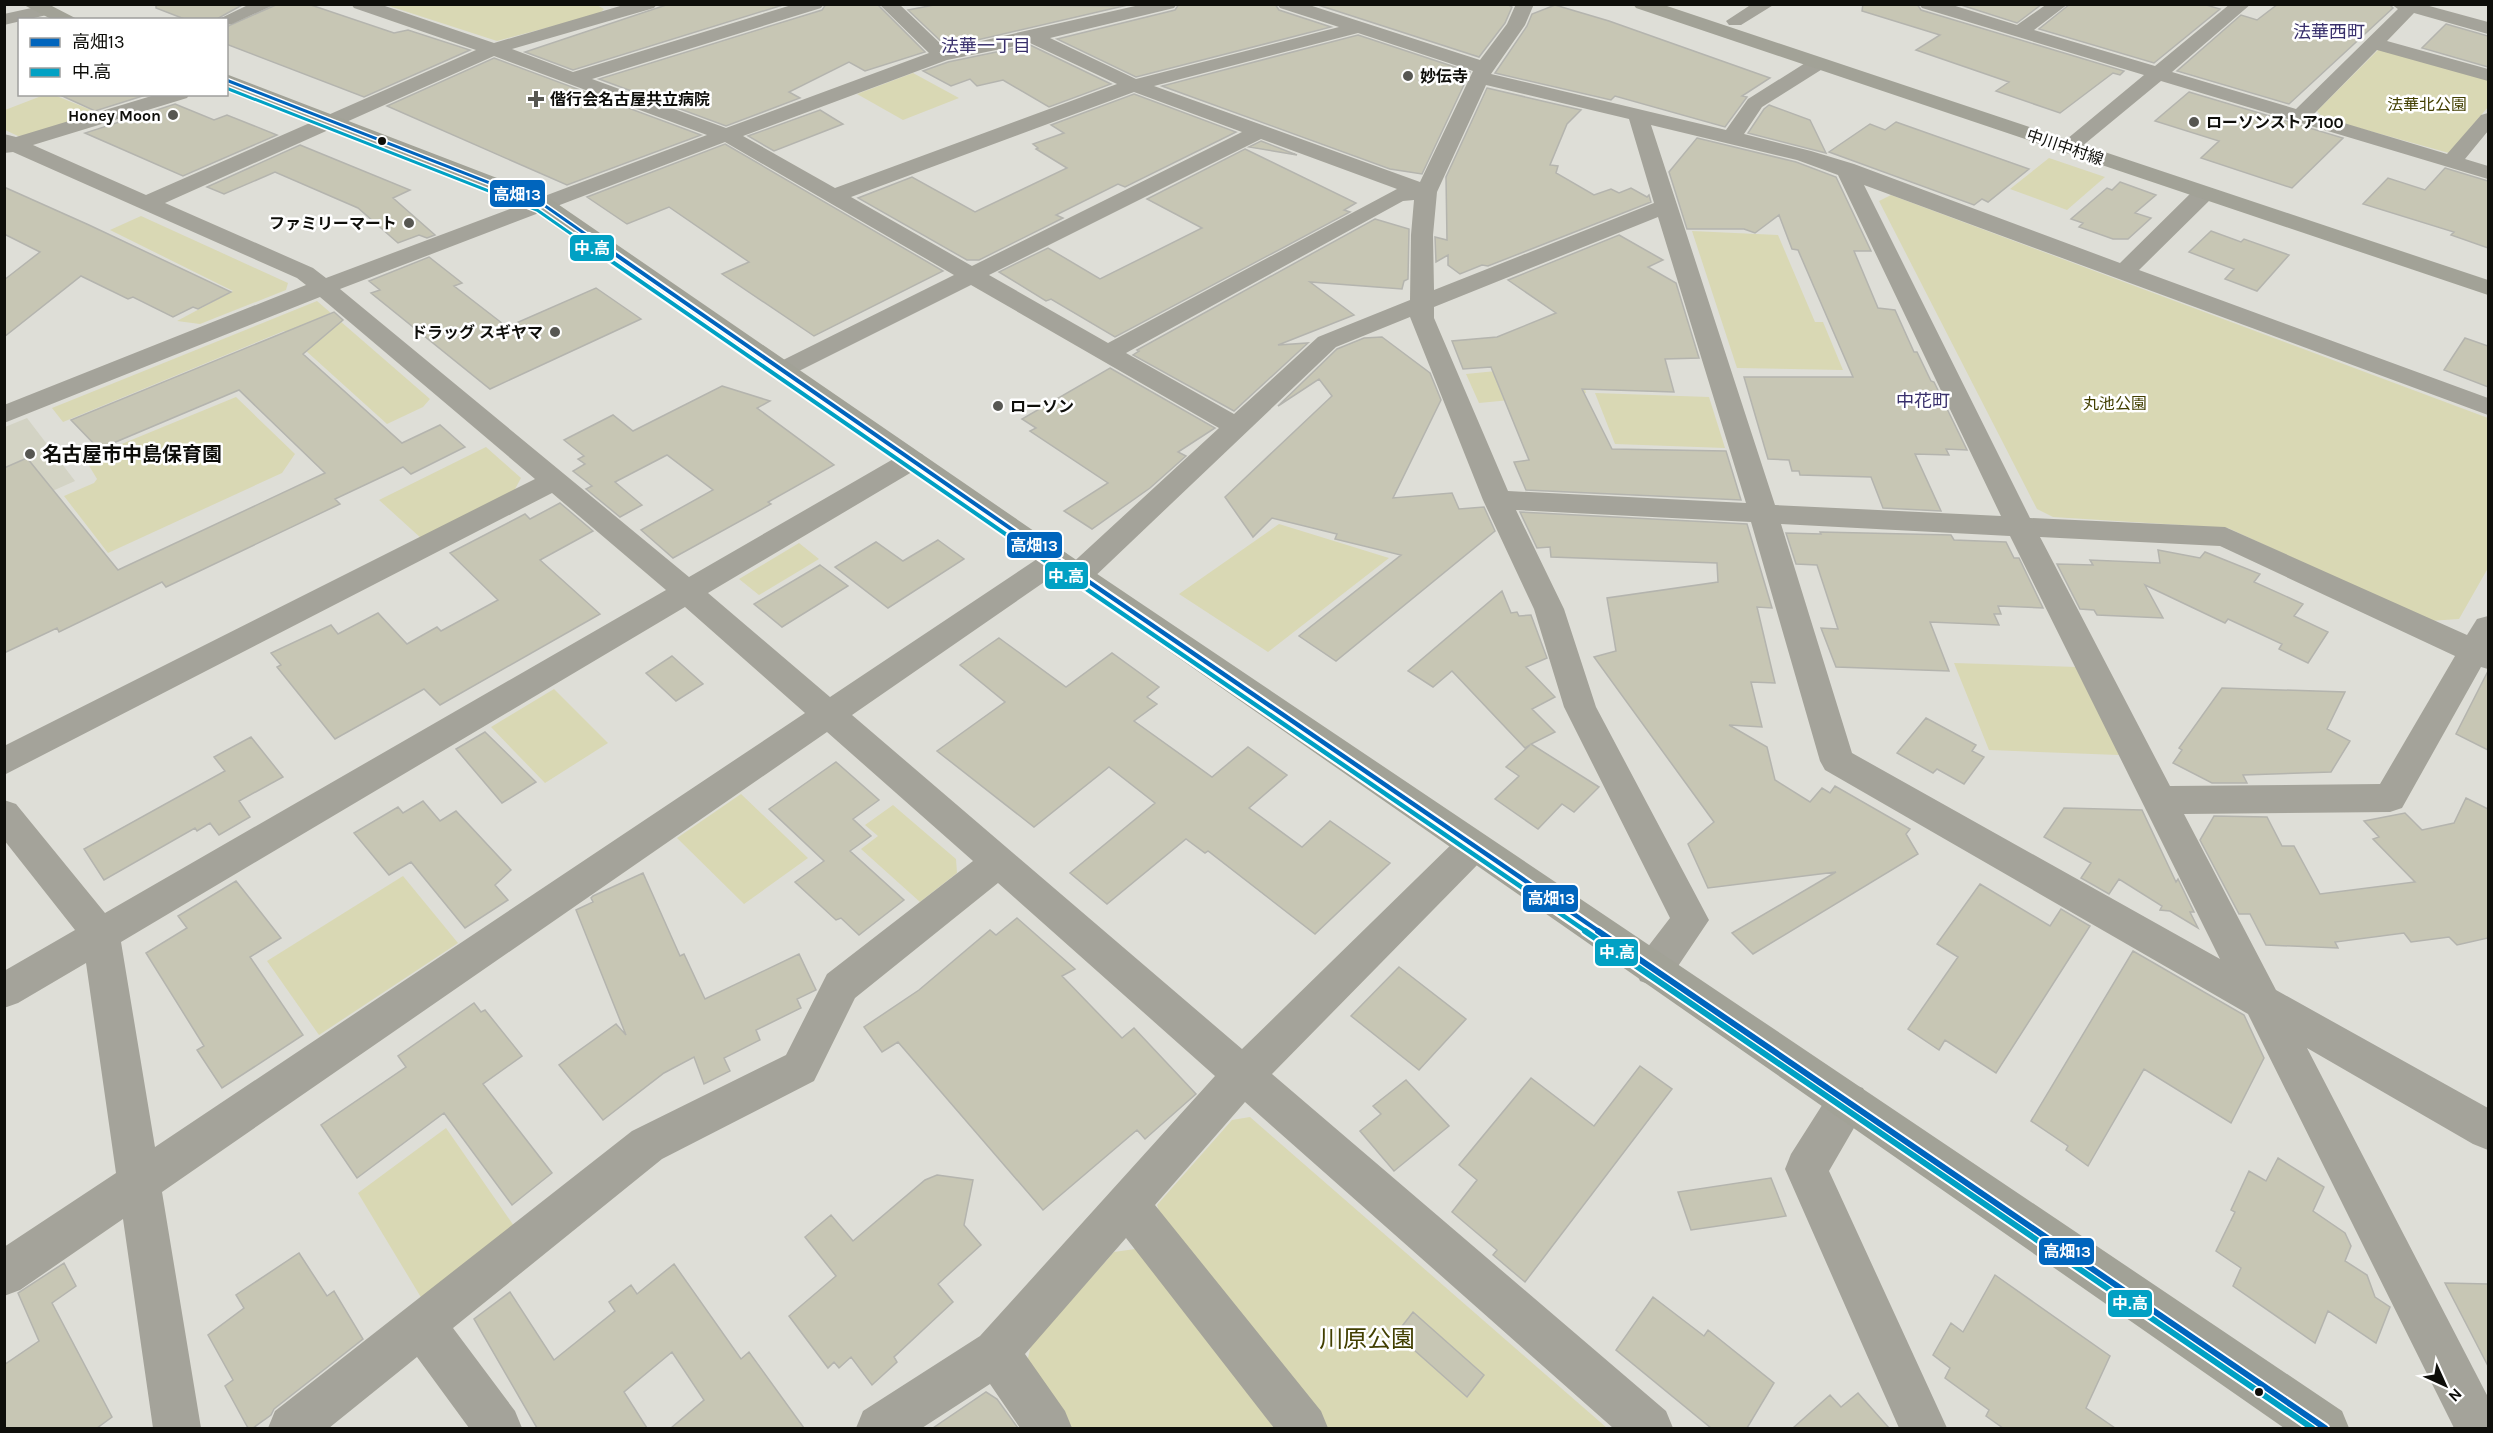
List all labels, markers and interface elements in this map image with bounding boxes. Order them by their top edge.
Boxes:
legend [18,18,228,96]
district label: 法華西町 [2293,21,2365,43]
text: 高畑13 [72,31,125,53]
district label: 法華一丁目 [941,35,1031,57]
text: 中.高 [72,61,111,83]
place label: 妙伝寺 [1420,67,1468,86]
marker: 妙伝寺 [1401,69,1415,83]
marker: 偕行会名古屋共立病院 [527,90,545,108]
place label: 偕行会名古屋共立病院 [550,90,710,109]
park label: 法華北公園 [2387,95,2467,114]
place label: Honey Moon [68,106,161,125]
marker: Honey Moon [166,108,180,122]
place label: ローソンストア100 [2206,113,2344,132]
marker: ローソンストア100 [2187,115,2201,129]
street label: 中川中村線 [2024,125,2106,169]
unlabelled marker [376,135,388,147]
line badge: 高畑13 [489,179,546,208]
text: 高畑13 [493,185,541,204]
place label: ファミリーマート [269,214,397,233]
marker: ファミリーマート [402,216,416,230]
line badge: 中.高 [569,234,615,262]
text: 中.高 [574,239,610,258]
place label: ドラッグ スギヤマ [411,323,543,342]
marker: ドラッグ スギヤマ [548,325,562,339]
district label: 中花町 [1896,390,1950,412]
park label: 丸池公園 [2083,394,2147,413]
place label: ローソン [1010,397,1074,416]
marker: ローソン [991,399,1005,413]
place label: 名古屋市中島保育園 [42,443,222,466]
marker: 名古屋市中島保育園 [23,447,37,461]
line badge: 高畑13 [1006,531,1063,559]
text: 高畑13 [1010,536,1058,555]
line badge: 中.高 [1044,561,1089,590]
text: 中.高 [1048,567,1084,586]
line badge: 高畑13 [1522,884,1579,913]
text: 高畑13 [1527,889,1575,908]
line badge: 中.高 [1594,938,1639,967]
text: 中.高 [1599,943,1635,962]
line badge: 高畑13 [2038,1237,2095,1266]
text: 高畑13 [2043,1242,2091,1261]
line badge: 中.高 [2107,1289,2153,1318]
text: 中.高 [2112,1294,2148,1313]
park label: 川原公園 [1319,1325,1415,1353]
north arrow [2415,1355,2475,1415]
text: N [2444,1384,2466,1406]
unlabelled marker [2253,1386,2265,1398]

